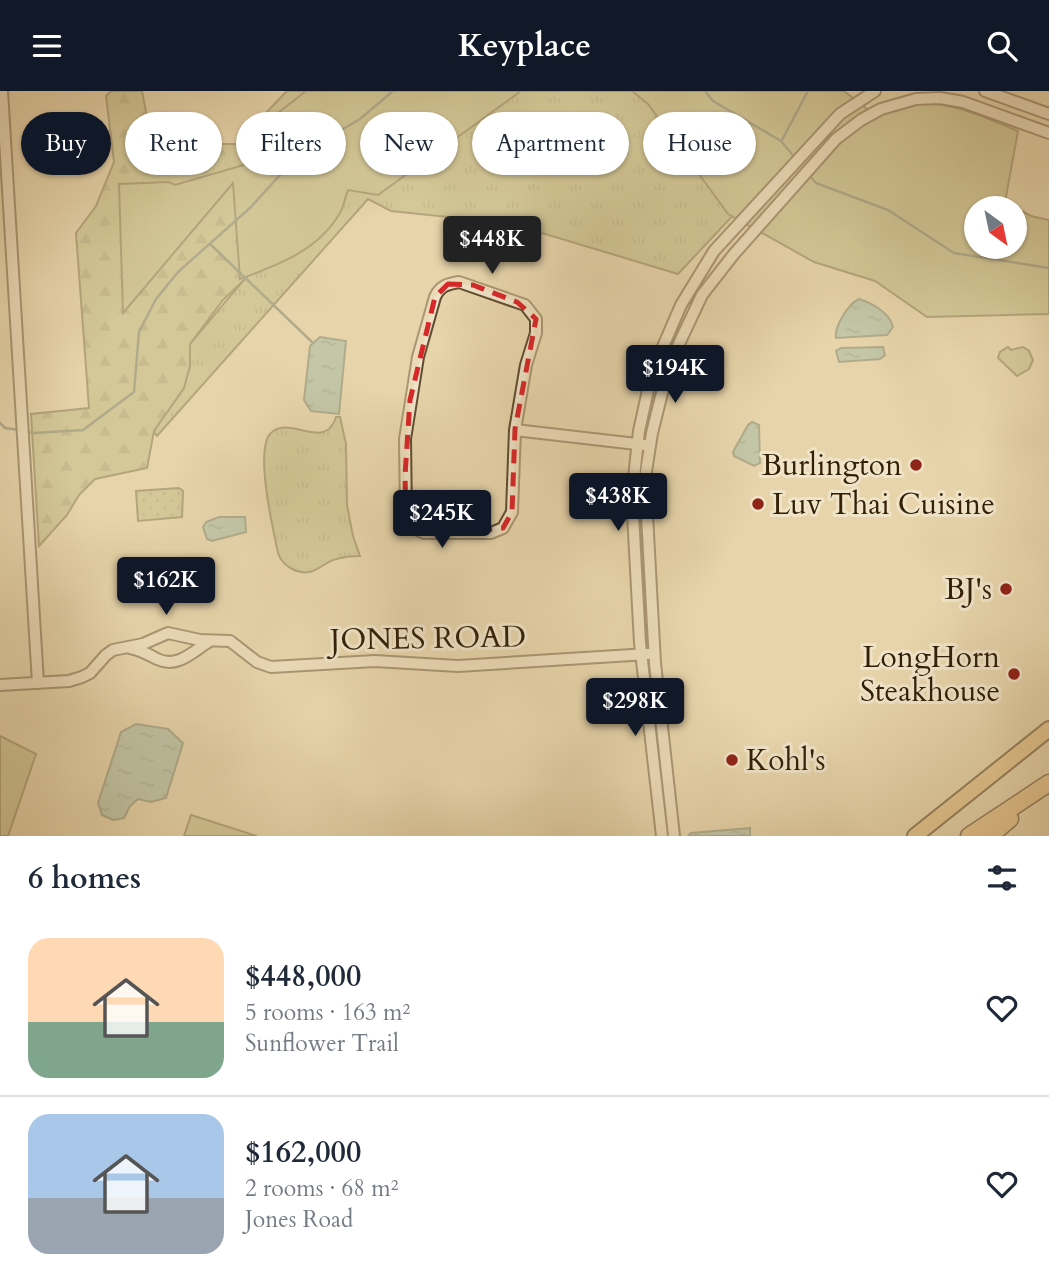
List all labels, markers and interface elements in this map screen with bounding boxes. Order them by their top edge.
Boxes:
text: Keyplace [458,24,591,68]
icon: menu [28,27,66,65]
icon: search [983,27,1021,65]
chip: Buy [21,112,111,175]
chip: Rent [125,112,222,175]
chip: Filters [236,112,346,175]
chip: New [360,112,458,175]
chip: Apartment [472,112,629,175]
chip: House [643,112,756,175]
north arrow [964,196,1027,259]
map controls [964,196,1027,259]
pin: $448K [443,216,541,276]
text: $448K [459,223,525,254]
pin: $194K [626,345,724,405]
text: $194K [642,352,708,383]
place label: Burlington [762,445,902,486]
marker: Burlington [908,457,924,473]
pin: $438K [569,473,667,533]
text: $438K [585,480,651,511]
place label: Luv Thai Cuisine [772,484,995,525]
pin: $245K [393,491,491,550]
marker: Luv Thai Cuisine [750,496,766,512]
text: $245K [409,497,475,528]
pin: $162K [117,557,215,617]
text: $162K [133,564,199,595]
place label: BJ's [945,569,992,610]
marker: BJ's [998,581,1014,597]
street label: JONES ROAD [326,616,526,661]
place label: LongHorn Steakhouse [860,637,1000,712]
marker: LongHorn Steakhouse [1006,666,1022,682]
pin: $298K [586,679,684,738]
text: $298K [602,685,668,716]
place label: Kohl's [746,740,825,781]
marker: Kohl's [724,752,740,768]
text: 6 homes [28,858,141,899]
icon: filters [983,859,1021,897]
text: $448,000 [245,956,361,997]
icon: home [84,966,168,1050]
icon: heart [983,989,1021,1027]
text: 5 rooms · 163 m² [245,997,410,1028]
text: Sunflower Trail [245,1028,399,1059]
text: $162,000 [245,1132,361,1173]
icon: home [84,1142,168,1226]
icon: heart [983,1165,1021,1203]
text: 2 rooms · 68 m² [245,1173,398,1204]
text: Jones Road [245,1204,353,1235]

